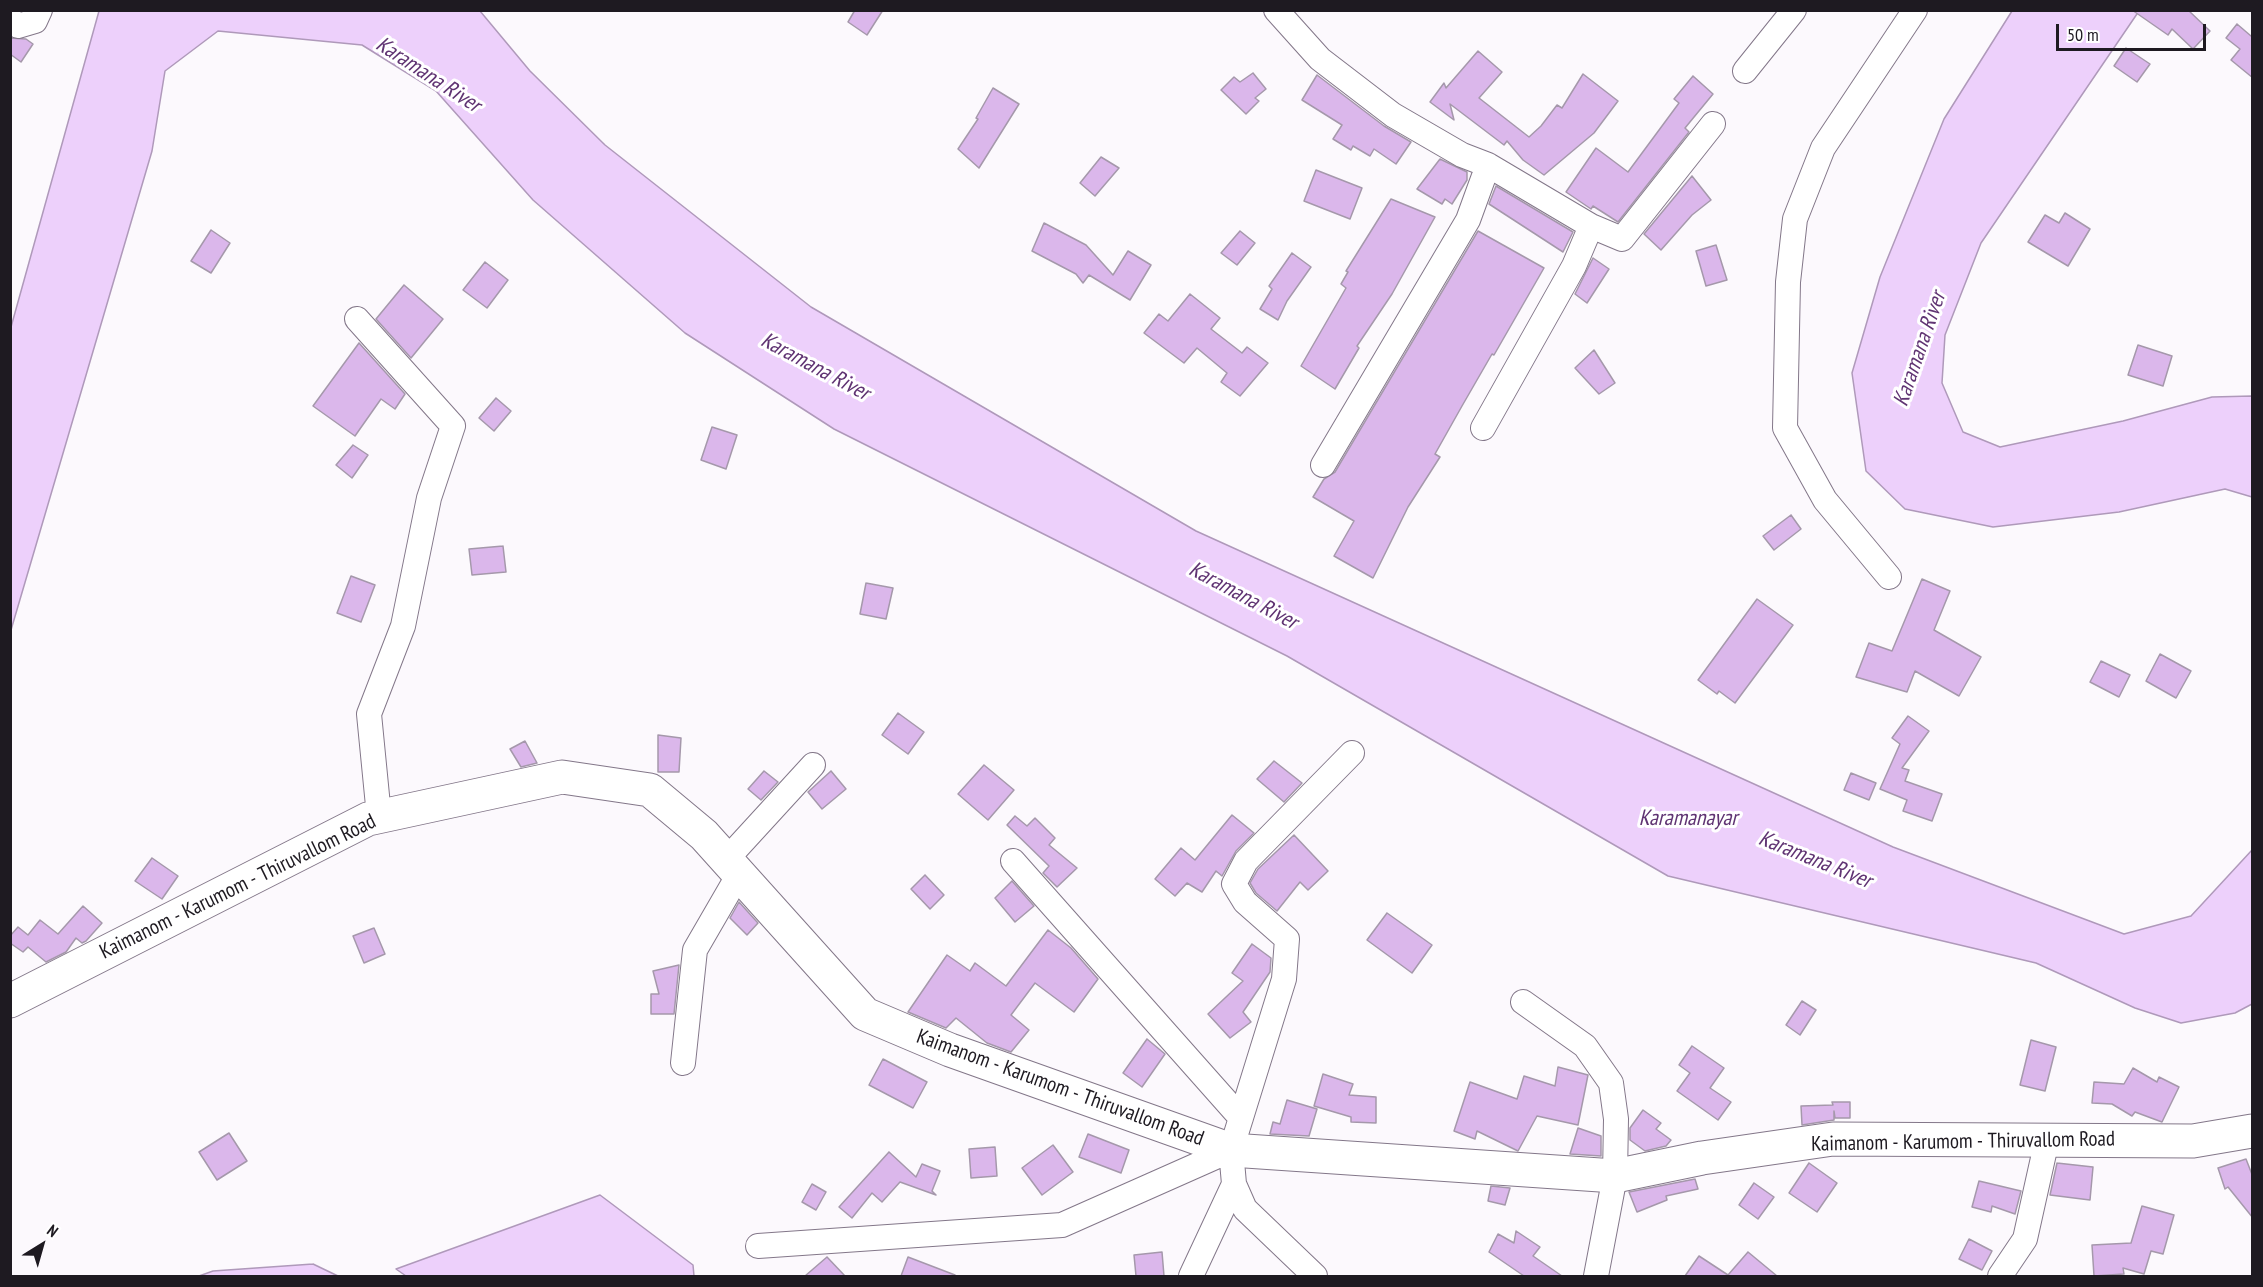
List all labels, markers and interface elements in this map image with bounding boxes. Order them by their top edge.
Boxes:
scale bar [2059,12,2209,50]
text: 50 m [2067,23,2099,46]
water label: Karamana River [371,31,485,119]
water label: Karamana River [1888,288,1952,410]
water label: Karamana River [756,327,874,407]
water label: Karamana River [1184,556,1302,636]
water label: Karamanayar [1639,806,1737,832]
street label: Kaimanom - Karumom - Thiruvallom Road [96,809,380,965]
water label: Karamana River [1755,825,1875,895]
street label: Kaimanom - Karumom - Thiruvallom Road [913,1024,1207,1152]
street label: Kaimanom - Karumom - Thiruvallom Road [1811,1127,2115,1157]
north arrow [12,1215,72,1275]
text: N [43,1220,62,1241]

